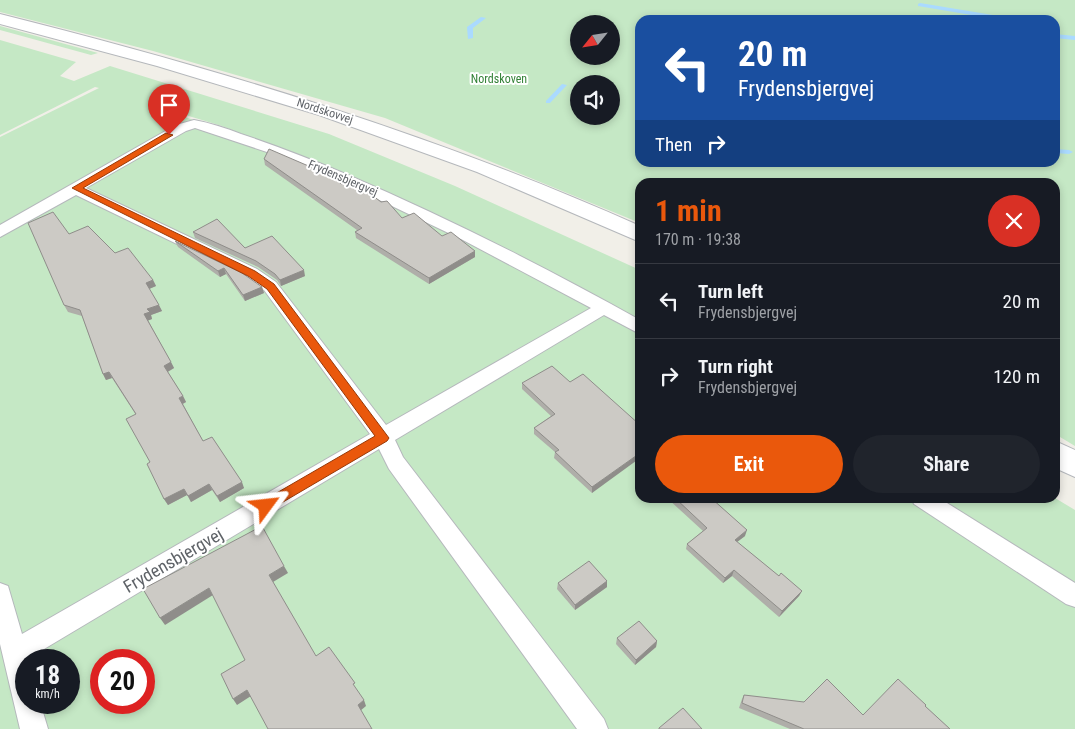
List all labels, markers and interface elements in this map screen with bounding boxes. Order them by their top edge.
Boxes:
north arrow [570,15,620,65]
map controls [570,15,620,125]
text: 20 m [738,34,807,75]
icon: left [655,35,720,100]
park label: Nordskoven [471,72,527,86]
button: sound [570,75,620,125]
text: Frydensbjergvej [738,76,874,101]
pin [148,84,190,135]
icon: arrive [155,91,183,119]
street label: Nordskovvej [295,95,355,127]
icon: right [702,130,730,158]
text: Then [655,133,692,156]
street label: Frydensbjergvej [306,157,380,199]
text: 1 min [655,193,722,228]
button: close [988,195,1040,247]
text: 170 m · 19:38 [655,230,741,249]
text: Turn left [698,280,763,303]
icon: left [655,287,683,315]
text: 20 m [1003,290,1040,313]
text: Frydensbjergvej [698,303,797,322]
text: Turn right [698,355,773,378]
icon: right [655,362,683,390]
text: 120 m [993,365,1040,388]
text: Frydensbjergvej [698,378,797,397]
button: Exit [655,435,843,493]
button: Share [853,435,1040,493]
position arrow [239,479,291,531]
street label: Frydensbjergvej [120,523,226,597]
speed limit sign: 20 [90,649,155,714]
text: 18 [35,661,60,690]
text: km/h [35,687,60,701]

